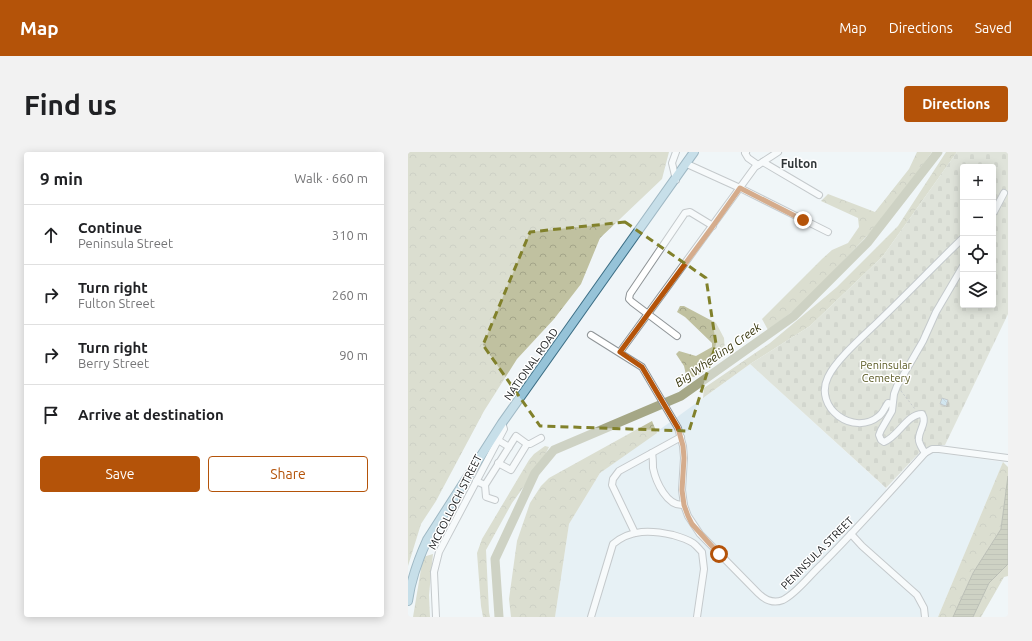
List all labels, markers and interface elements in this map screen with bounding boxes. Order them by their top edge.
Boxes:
text: Map [20,17,59,39]
text: Map [839,20,867,36]
text: Directions [889,20,953,36]
text: Saved [975,20,1012,36]
button: Directions [904,86,1008,122]
text: Find us [24,89,117,120]
district label: Fulton [781,157,817,170]
map controls [960,164,996,308]
button: + [960,164,996,200]
text: 9 min [40,169,83,188]
text: Walk · 660 m [294,171,368,185]
button: − [960,200,996,236]
route end [794,211,812,229]
text: Continue [78,219,142,236]
icon: ahead [40,224,62,246]
text: 310 m [332,228,368,242]
text: Peninsula Street [78,236,173,250]
button: locate [960,236,996,272]
button: layers [960,272,996,308]
text: Turn right [78,279,148,296]
icon: right [40,284,62,306]
text: 260 m [332,288,368,302]
text: Fulton Street [78,296,155,310]
water label: Big Wheeling Creek [672,320,764,389]
street label: NATIONAL ROAD [502,325,560,402]
text: Turn right [78,339,148,356]
icon: right [40,344,62,366]
text: 90 m [339,348,368,362]
text: Berry Street [78,356,149,370]
park label: Peninsular Cemetery [860,359,913,384]
icon: arrive [40,404,62,426]
text: Arrive at destination [78,406,224,423]
street label: MCCOLLOCH STREET [426,453,484,551]
button: Save [40,456,200,492]
button: Share [208,456,368,492]
street label: PENINSULA STREET [778,514,856,592]
route start [710,545,728,563]

